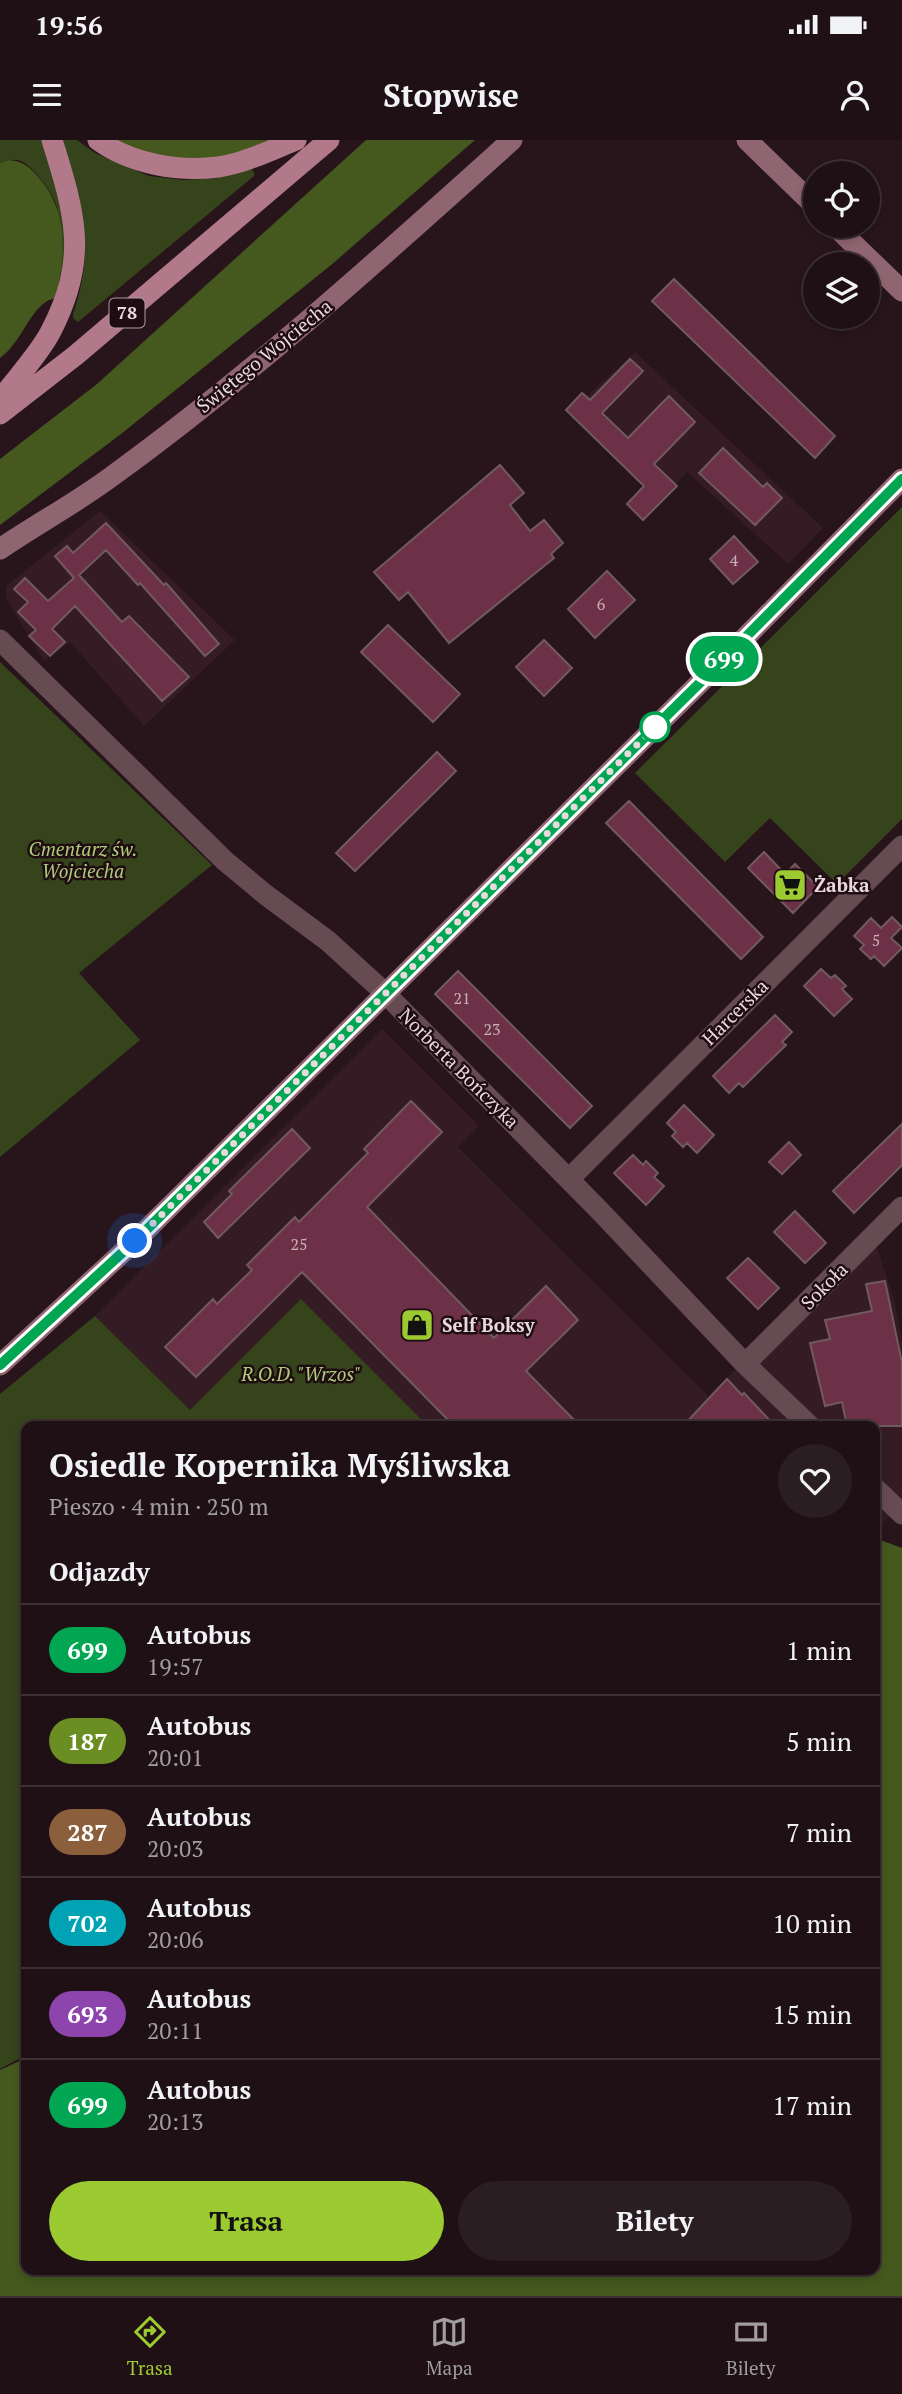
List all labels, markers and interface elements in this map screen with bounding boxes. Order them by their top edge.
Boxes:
text: 19:56 [35,8,103,42]
text: Stopwise [383,74,519,116]
icon: menu [28,76,66,114]
icon: person [836,76,874,114]
map controls [803,161,880,329]
button: locate [803,161,880,238]
button: layers [803,252,880,329]
street label: Świętego Wojciecha [191,293,337,418]
road number: 78 [110,298,144,328]
house number: 4 [730,549,739,571]
house number: 6 [597,593,606,615]
line badge: 699 [684,636,764,682]
text: 699 [704,643,744,675]
unlabelled marker [640,712,670,742]
park label: Cmentarz św. Wojciecha [29,836,137,883]
supermarket icon: Żabka [771,866,809,904]
place label: Żabka [814,872,870,897]
house number: 5 [872,929,880,951]
street label: Harcerska [696,973,773,1050]
house number: 21 [453,987,471,1009]
street label: Norberta Bończyka [394,1002,525,1133]
house number: 23 [483,1018,501,1040]
your location [117,1223,152,1258]
house number: 25 [290,1233,308,1255]
street label: Sokoła [795,1257,853,1314]
shop icon: Self Boksy [398,1306,436,1344]
place label: Self Boksy [442,1312,536,1337]
park label: R.O.D. "Wrzos" [240,1361,361,1386]
text: Osiedle Kopernika Myśliwska [49,1443,511,1486]
button: heart [778,1444,852,1518]
text: Pieszo · 4 min · 250 m [49,1491,269,1522]
text: Odjazdy [49,1554,150,1588]
text: Autobus [147,1617,251,1651]
text: 1 min [786,1633,852,1667]
text: 699 [67,1634,108,1666]
text: 19:57 [147,1651,204,1682]
text: Autobus [147,1708,251,1742]
text: 5 min [786,1724,852,1758]
text: 187 [67,1725,108,1757]
text: 20:01 [147,1742,204,1773]
text: Autobus [147,1799,251,1833]
text: 7 min [786,1815,852,1849]
text: 287 [67,1816,108,1848]
text: 20:03 [147,1833,204,1864]
text: Autobus [147,1890,251,1924]
text: 10 min [772,1906,852,1940]
text: 702 [67,1907,108,1939]
text: 20:06 [147,1924,204,1955]
text: Autobus [147,1981,251,2015]
text: 15 min [772,1997,852,2031]
text: 693 [67,1998,108,2030]
text: 20:11 [147,2015,204,2046]
text: Autobus [147,2072,251,2106]
text: 17 min [772,2088,852,2122]
text: 699 [67,2089,108,2121]
text: 20:13 [147,2106,204,2137]
button: Trasa [49,2181,444,2261]
button: Bilety [458,2181,852,2261]
tab: Trasa [127,2313,173,2380]
tab: Mapa [426,2313,473,2380]
tab: Bilety [726,2313,775,2380]

